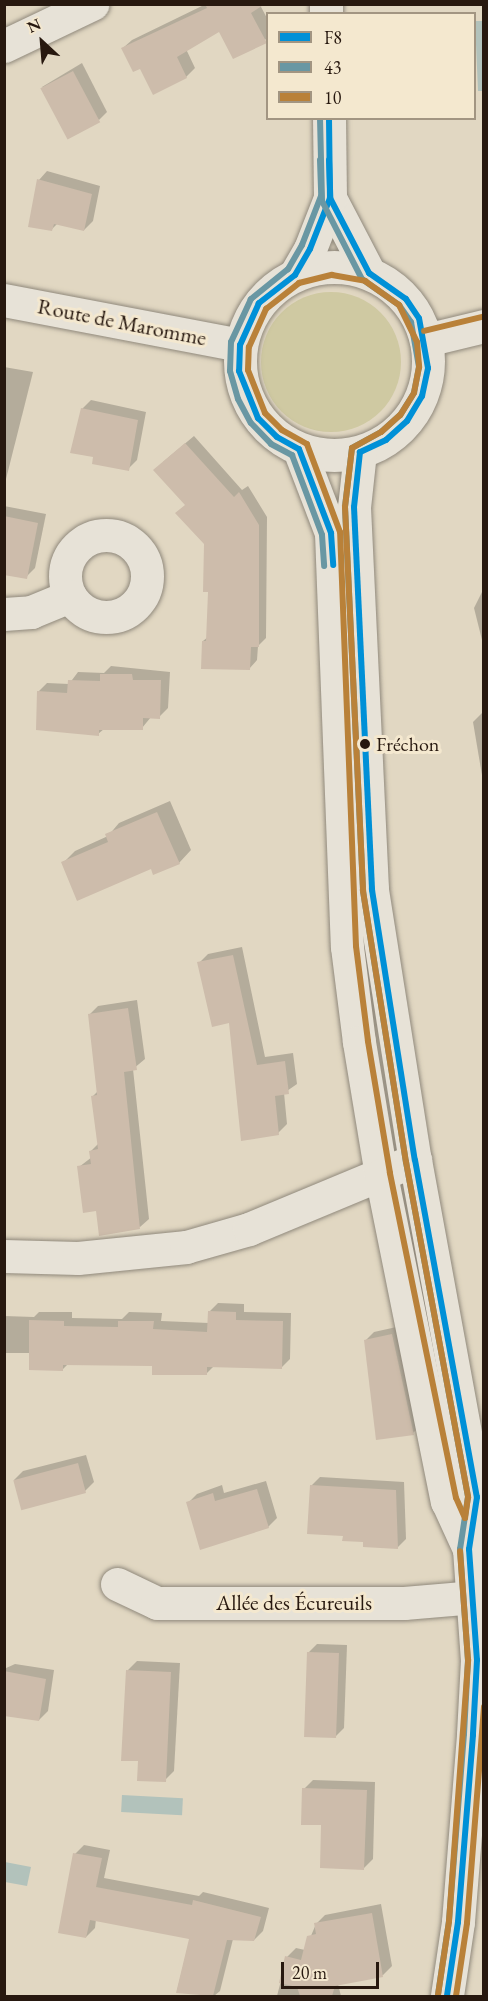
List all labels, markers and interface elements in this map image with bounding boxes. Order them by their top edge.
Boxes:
north arrow [12,12,72,72]
legend [266,12,476,120]
text: N [23,13,44,38]
text: F8 [324,26,342,49]
text: 43 [324,56,341,79]
text: 10 [324,86,341,109]
street label: Route de Maromme [35,293,209,351]
place label: Fréchon [376,732,439,756]
marker: Fréchon [359,738,371,750]
street label: Allée des Écureuils [216,1590,372,1616]
scale bar [284,1950,382,1988]
text: 20 m [292,1961,327,1984]

